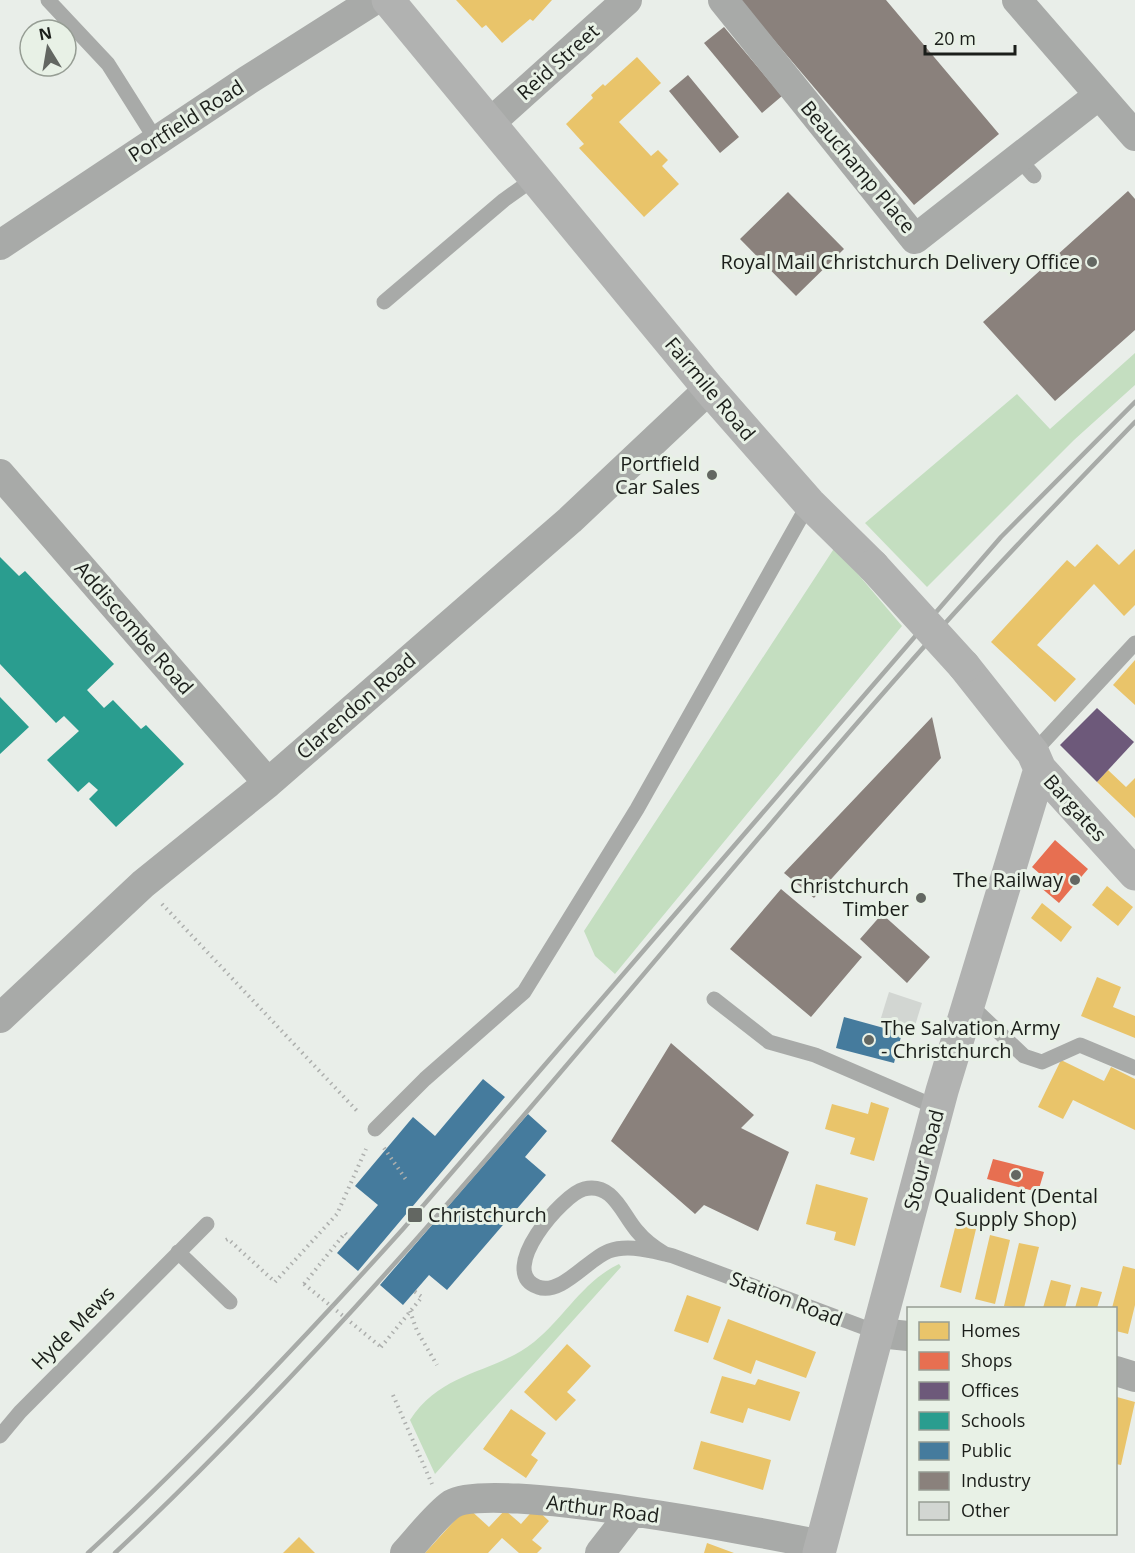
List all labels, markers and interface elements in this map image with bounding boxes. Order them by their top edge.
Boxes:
street label: Reid Street [511,17,605,106]
north arrow [18,18,78,78]
scale bar [925,18,1015,56]
text: N [37,21,54,45]
text: 20 m [934,26,976,50]
street label: Portfield Road [123,73,249,168]
street label: Beauchamp Place [795,95,922,239]
place label: Royal Mail Christchurch Delivery Office [720,248,1080,275]
marker: Royal Mail Christchurch Delivery Office [1085,255,1099,269]
street label: Fairmile Road [659,331,762,446]
place label: Portfield Car Sales [615,450,700,500]
marker: Portfield Car Sales [705,468,719,482]
street label: Addiscombe Road [69,555,200,700]
street label: Clarendon Road [290,646,421,765]
street label: Bargates [1038,768,1113,847]
place label: The Railway [953,866,1064,893]
place label: Christchurch Timber [790,872,909,922]
marker: The Railway [1068,873,1082,887]
marker: Christchurch Timber [914,891,928,905]
place label: The Salvation Army - Christchurch [881,1014,1061,1064]
marker: The Salvation Army - Christchurch [862,1033,876,1047]
street label: Stour Road [897,1106,950,1213]
marker: Qualident (Dental Supply Shop) [1009,1168,1023,1182]
place label: Qualident (Dental Supply Shop) [934,1182,1098,1232]
place label: Christchurch [428,1201,547,1228]
marker: Christchurch [406,1206,424,1224]
street label: Station Road [726,1265,846,1332]
street label: Hyde Mews [25,1280,120,1375]
legend [907,1307,1117,1535]
text: Homes [961,1318,1020,1342]
text: Shops [961,1348,1012,1372]
text: Offices [961,1378,1019,1402]
text: Schools [961,1408,1025,1432]
text: Public [961,1438,1012,1462]
text: Industry [961,1468,1031,1492]
street label: Arthur Road [545,1488,661,1529]
text: Other [961,1498,1011,1522]

